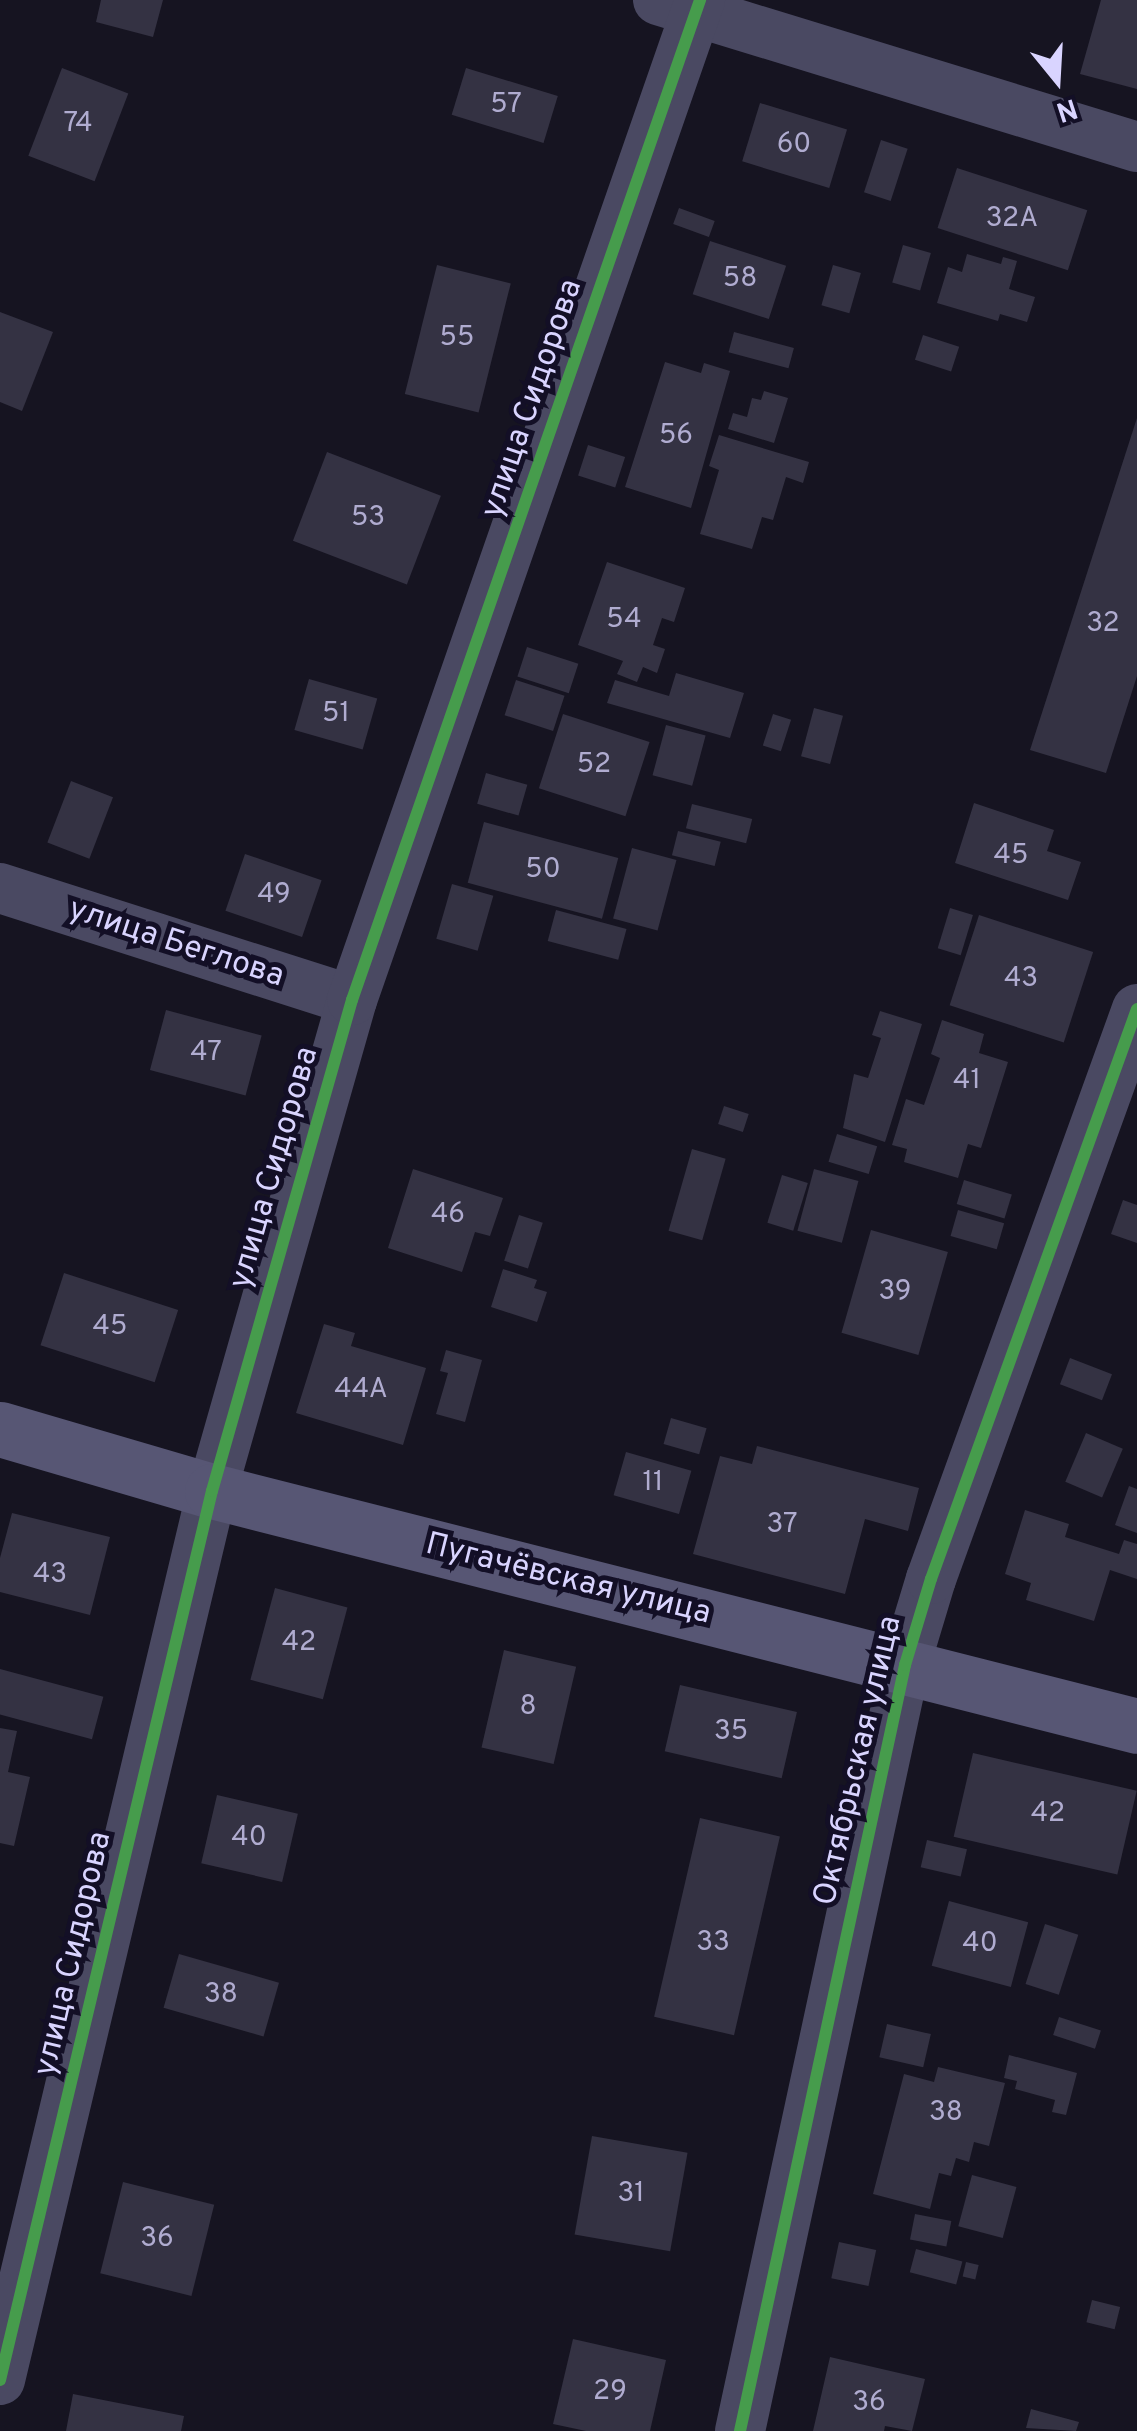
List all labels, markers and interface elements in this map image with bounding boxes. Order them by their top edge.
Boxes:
north arrow [1007,30,1107,130]
house number: 57 [490,88,522,122]
text: N [1051,88,1081,129]
house number: 74 [63,107,93,141]
house number: 60 [777,128,811,162]
house number: 32А [986,202,1038,236]
house number: 58 [723,262,757,296]
street label: улица Сидорова [474,275,592,523]
house number: 55 [440,321,474,355]
house number: 56 [659,419,693,453]
house number: 53 [351,501,385,535]
house number: 54 [606,603,642,637]
house number: 32 [1086,607,1120,641]
house number: 51 [322,697,350,731]
house number: 52 [577,748,611,782]
house number: 45 [994,839,1028,873]
house number: 50 [525,853,561,887]
house number: 49 [257,878,291,912]
street label: улица Беглова [64,891,288,997]
house number: 43 [1004,962,1038,996]
house number: 47 [190,1036,222,1070]
street label: улица Сидорова [222,1043,328,1293]
house number: 41 [953,1064,981,1098]
house number: 46 [431,1198,465,1232]
house number: 39 [878,1275,912,1309]
house number: 45 [93,1310,127,1344]
house number: 44А [334,1373,388,1407]
house number: 11 [643,1466,663,1500]
house number: 37 [766,1508,798,1542]
street label: Пугачёвская улица [421,1526,715,1634]
house number: 43 [33,1558,67,1592]
street label: Октябрьская улица [807,1612,911,1910]
house number: 42 [282,1626,316,1660]
house number: 8 [519,1690,537,1724]
house number: 35 [714,1715,748,1749]
house number: 42 [1031,1797,1065,1831]
house number: 40 [231,1821,267,1855]
street label: улица Сидорова [27,1828,121,2080]
house number: 33 [696,1926,730,1960]
house number: 40 [962,1927,998,1961]
house number: 38 [204,1978,238,2012]
house number: 38 [929,2096,963,2130]
house number: 31 [617,2177,645,2211]
house number: 36 [140,2222,174,2256]
house number: 29 [593,2375,627,2409]
house number: 36 [852,2386,886,2420]

